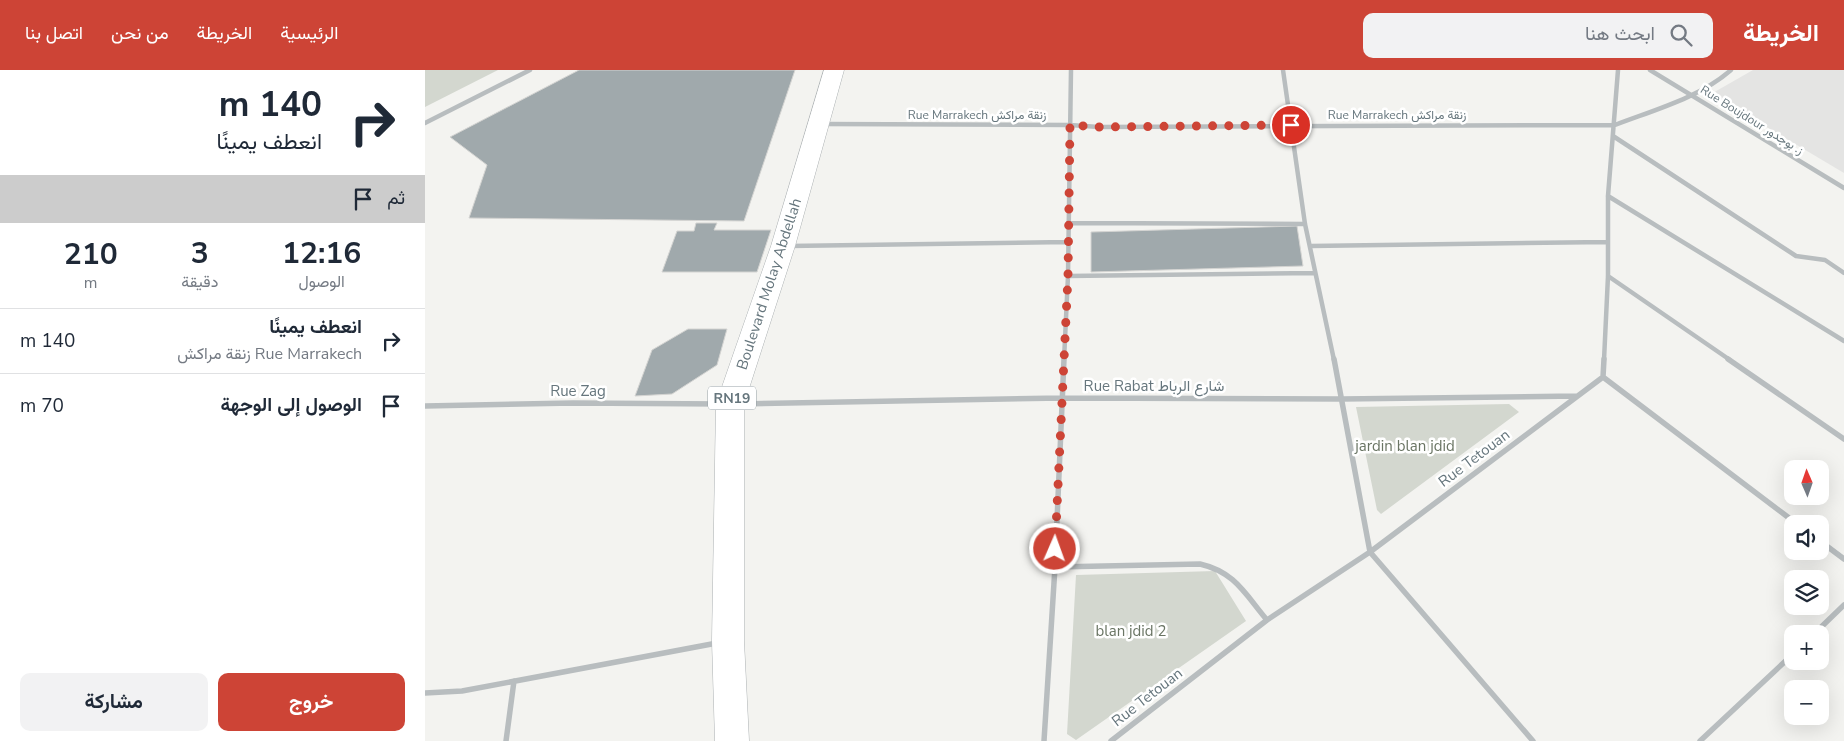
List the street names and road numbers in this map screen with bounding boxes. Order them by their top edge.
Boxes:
street label: Rue Boujdour ز. بوجدور [1697,82,1807,158]
street label: Rue Marrakech زنقة مراكش [908,107,1046,123]
street label: Rue Marrakech زنقة مراكش [1328,107,1466,123]
street label: Boulevard Molay Abdellah [732,196,806,372]
street label: Rue Rabat شارع الرباط [1084,376,1225,397]
street label: Rue Zag [550,381,606,401]
road number: RN19 [708,386,756,409]
street label: Rue Tetouan [1434,425,1514,491]
street label: Rue Tetouan [1108,663,1186,731]

